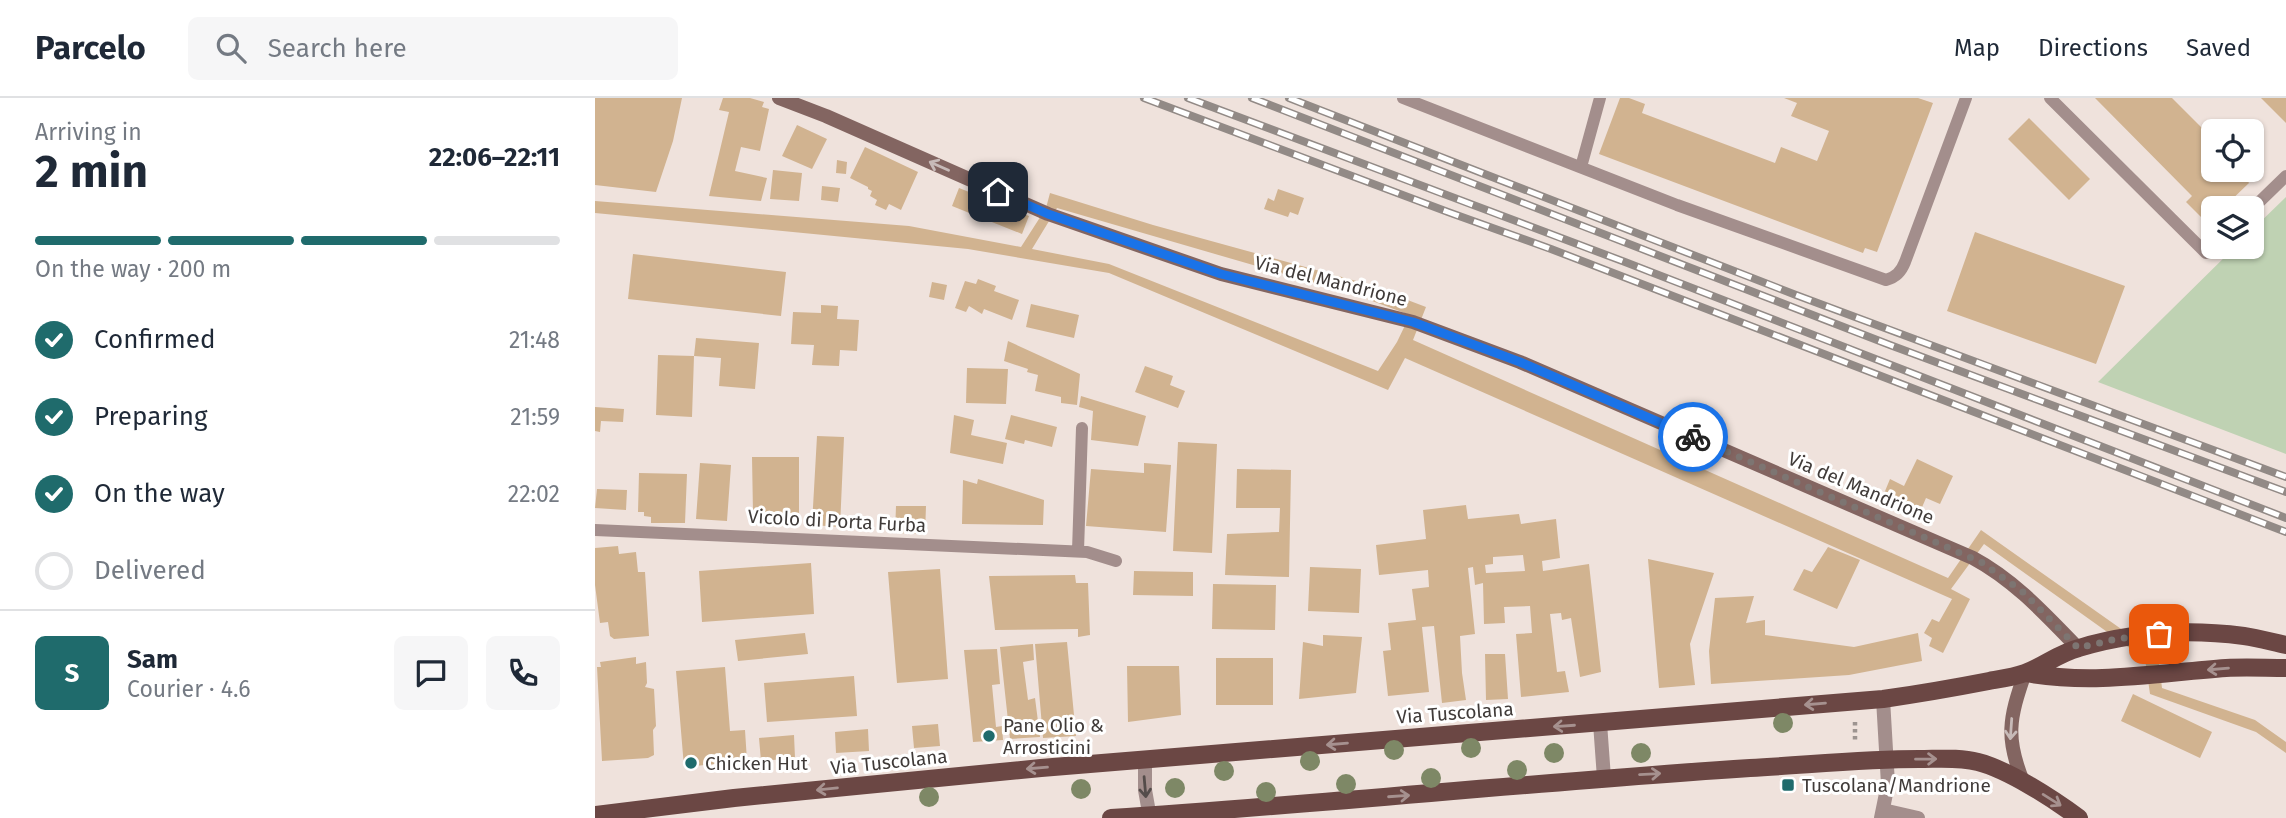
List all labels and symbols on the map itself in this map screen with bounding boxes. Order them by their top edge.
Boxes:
one-way arrow [929,159,951,172]
pin [968,162,1028,222]
street label: Via del Mandrione [1252,251,1410,311]
courier [1658,402,1728,472]
street label: Via del Mandrione [1784,447,1938,529]
street label: Vicolo di Porta Furba [747,505,927,537]
pin [2129,604,2189,664]
one-way arrow [2207,663,2230,676]
street label: Via Tuscolana [1396,697,1514,729]
one-way arrow [1804,698,1826,711]
place label: Pane Olio & Arrosticini [1003,714,1104,759]
one-way arrow [2005,717,2018,740]
one-way arrow [1553,720,1575,733]
marker: Pane Olio & Arrosticini [981,728,997,744]
one-way arrow [1326,738,1348,751]
street label: Via Tuscolana [829,744,949,780]
place label: Chicken Hut [705,752,808,775]
one-way arrow [1914,752,1937,766]
marker: Chicken Hut [683,755,699,771]
one-way arrow [1026,762,1049,775]
one-way arrow [1638,768,1661,781]
place label: Tuscolana/Mandrione [1802,774,1991,797]
one-way arrow [1139,776,1152,798]
marker: Tuscolana/Mandrione [1780,777,1796,793]
one-way arrow [816,783,838,796]
one-way arrow [1387,789,1409,802]
one-way arrow [2042,794,2062,808]

